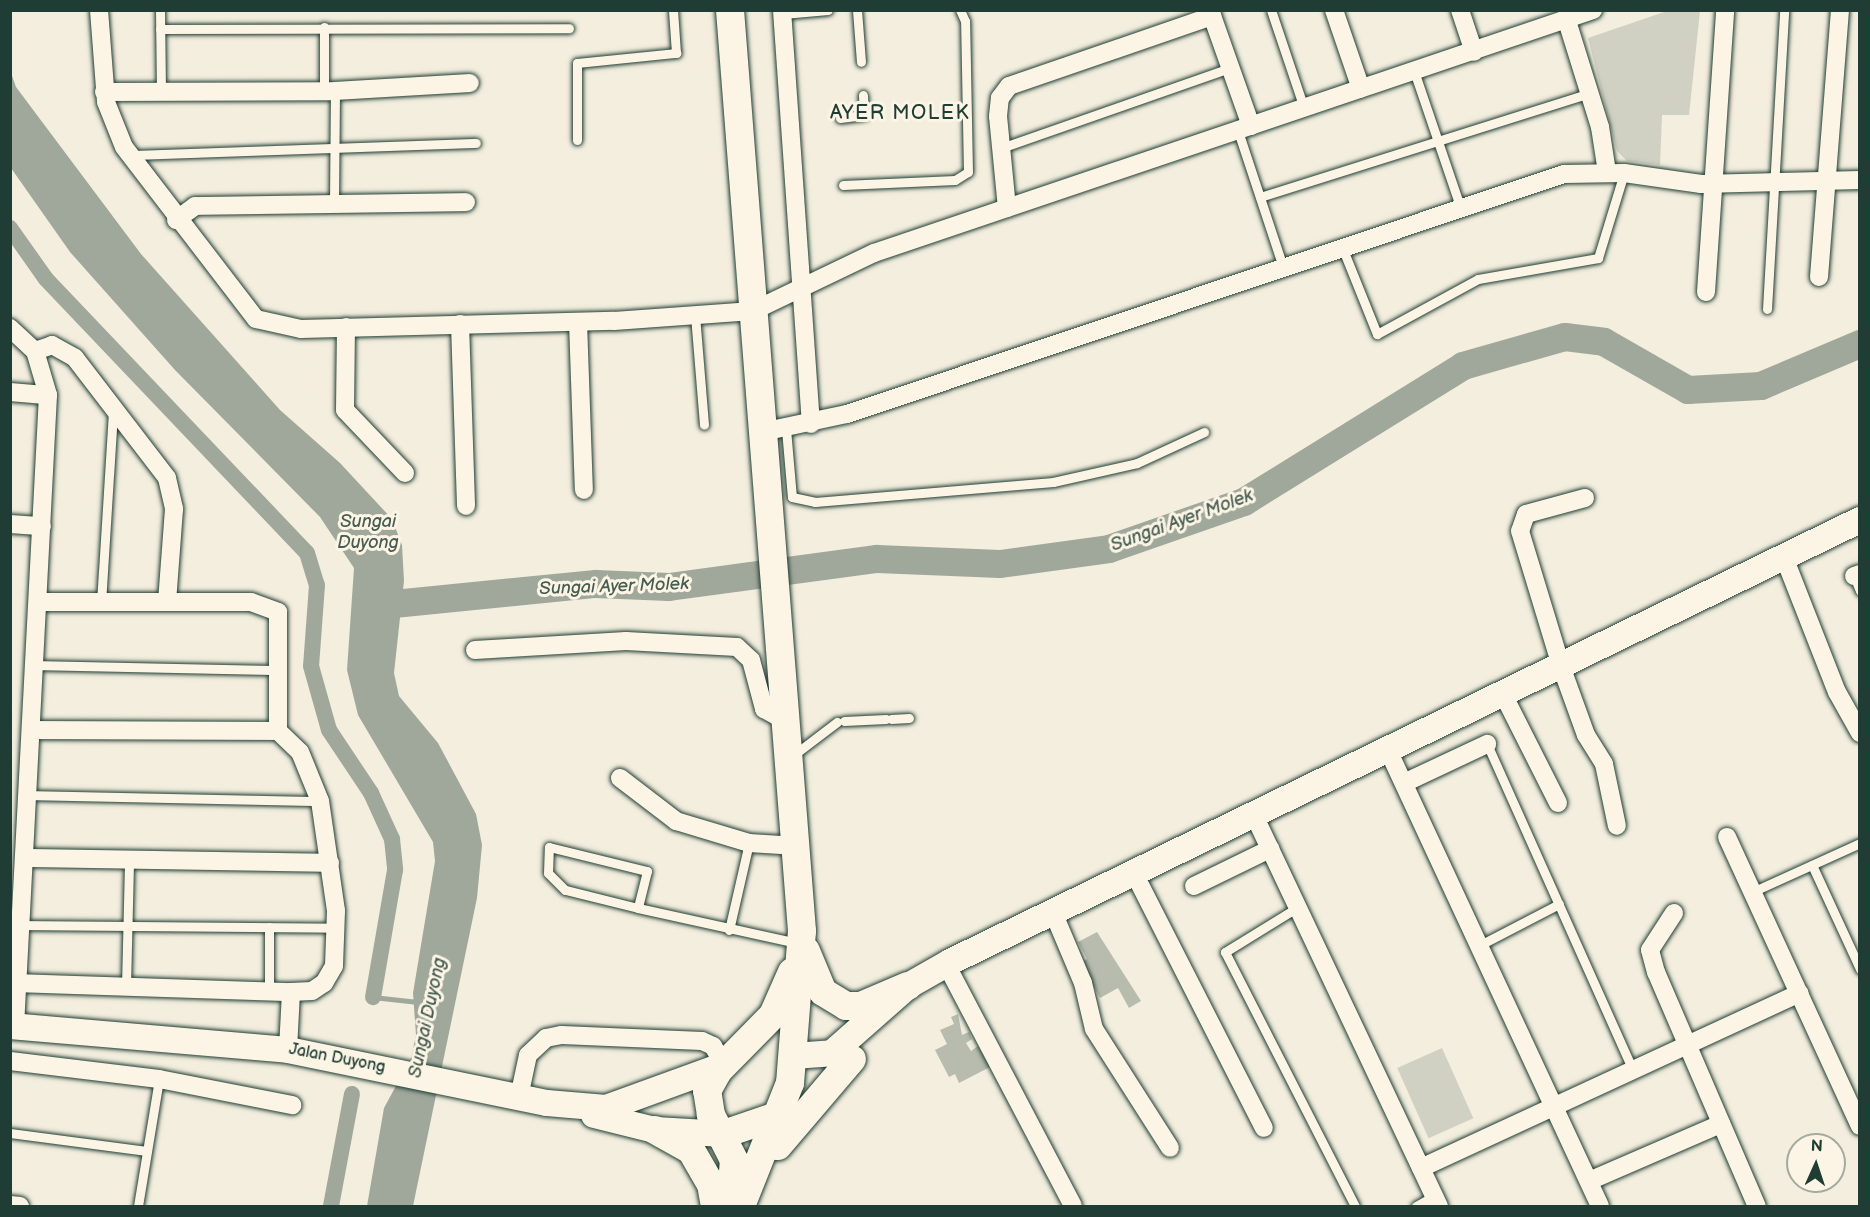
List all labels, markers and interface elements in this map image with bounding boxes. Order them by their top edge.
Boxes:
district label: AYER MOLEK [830,101,970,125]
water label: Sungai Ayer Molek [1108,485,1256,557]
water label: Sungai Duyong [337,512,399,554]
water label: Sungai Ayer Molek [539,574,689,600]
water label: Sungai Duyong [405,956,451,1080]
street label: Jalan Duyong [287,1040,387,1078]
north arrow [1786,1133,1846,1193]
text: N [1810,1137,1823,1156]

